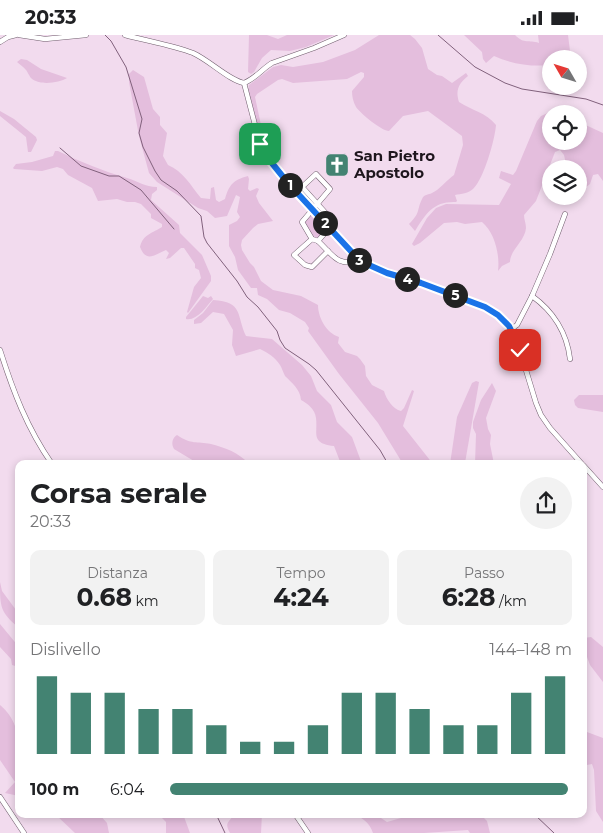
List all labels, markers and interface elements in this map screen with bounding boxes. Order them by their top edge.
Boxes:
text: 20:33 [25,6,77,29]
north arrow [542,50,588,95]
map controls [542,50,587,205]
button: locate [542,105,587,150]
pin [239,123,281,165]
icon: arrive [246,130,274,158]
place label: San Pietro Apostolo [353,146,435,182]
church icon: San Pietro Apostolo [324,152,350,178]
button: layers [542,160,587,205]
pin: 1 [278,173,302,197]
text: 1 [288,176,293,194]
pin: 2 [312,211,338,235]
text: 2 [321,214,330,232]
pin: 3 [346,247,372,273]
text: 3 [355,251,364,269]
pin: 4 [394,267,420,291]
text: 4 [403,270,412,288]
pin: 5 [442,283,468,307]
text: 5 [451,286,460,304]
pin [499,329,541,371]
icon: check [506,336,534,364]
text: Corsa serale [30,476,207,510]
button: share [520,477,572,529]
text: 20:33 [30,512,71,531]
text: Distanza [87,564,148,582]
text: Tempo [277,564,325,582]
text: Passo [464,564,505,582]
text: 0.68 [77,582,132,612]
text: 4:24 [273,582,329,612]
text: 6:28 [442,582,495,612]
text: km [132,592,159,610]
text: /km [495,592,527,610]
text: Dislivello [30,640,101,659]
text: 144–148 m [489,640,572,659]
text: 100 m [30,780,79,799]
text: 6:04 [110,780,144,799]

